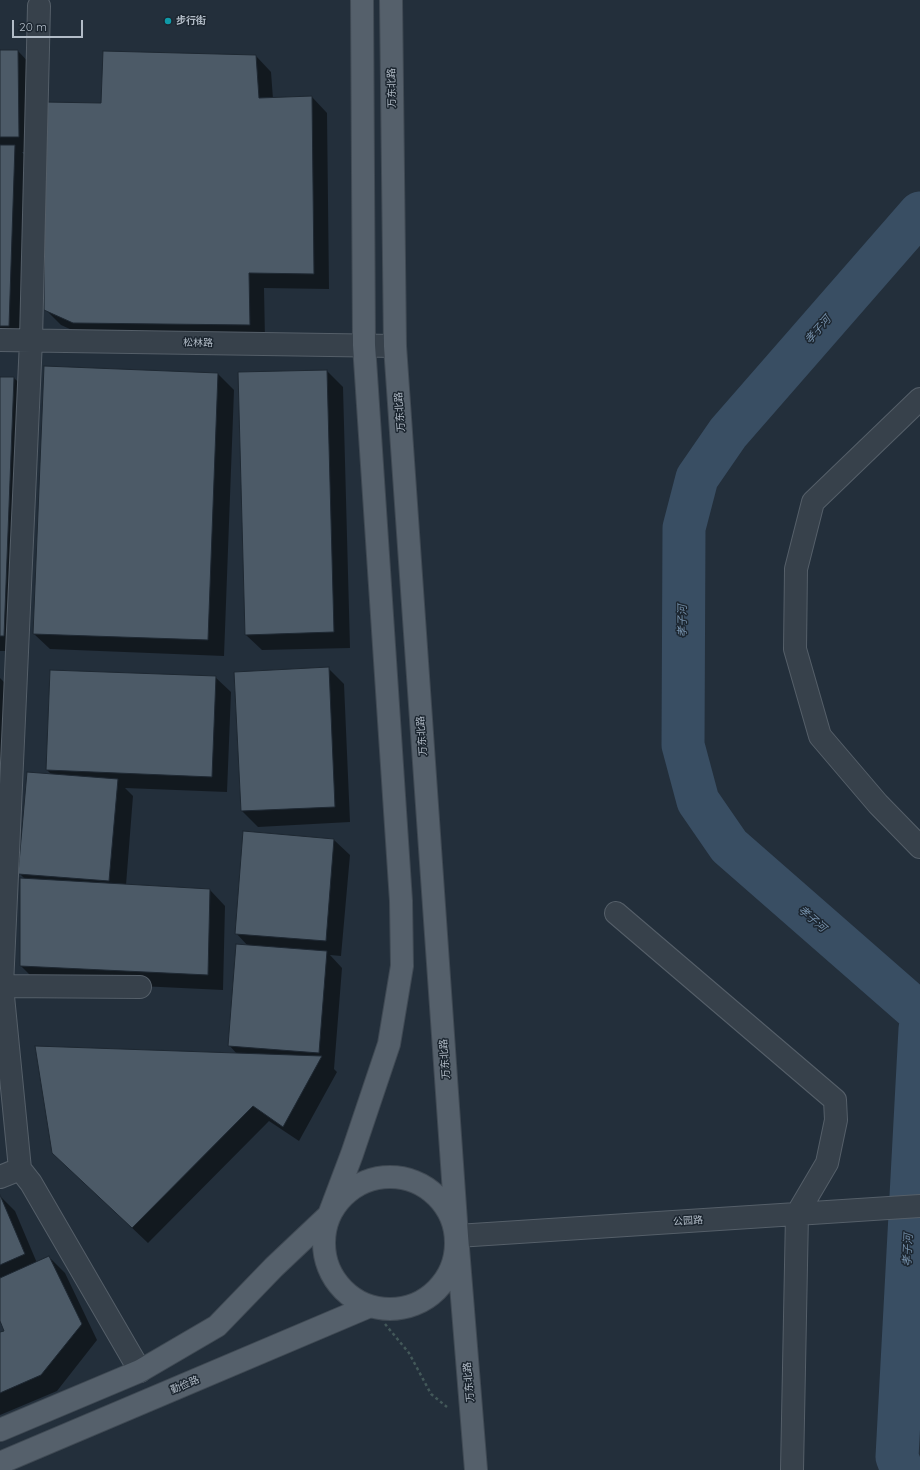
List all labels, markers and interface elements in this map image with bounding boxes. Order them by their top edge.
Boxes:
scale bar [14,12,85,38]
place label: 步行街 [176,15,206,27]
marker: 步行街 [163,16,173,26]
text: 20 m [19,19,47,34]
street label: 万东北路 [386,68,398,108]
water label: 孝子河 [802,313,834,347]
street label: 松林路 [183,337,213,349]
street label: 万东北路 [393,392,407,432]
water label: 孝子河 [676,605,690,637]
street label: 万东北路 [415,716,429,756]
water label: 孝子河 [795,903,829,935]
street label: 万东北路 [438,1039,452,1079]
street label: 公园路 [673,1214,703,1228]
water label: 孝子河 [901,1233,915,1267]
street label: 万东北路 [461,1362,477,1402]
street label: 勤俭路 [169,1374,201,1396]

